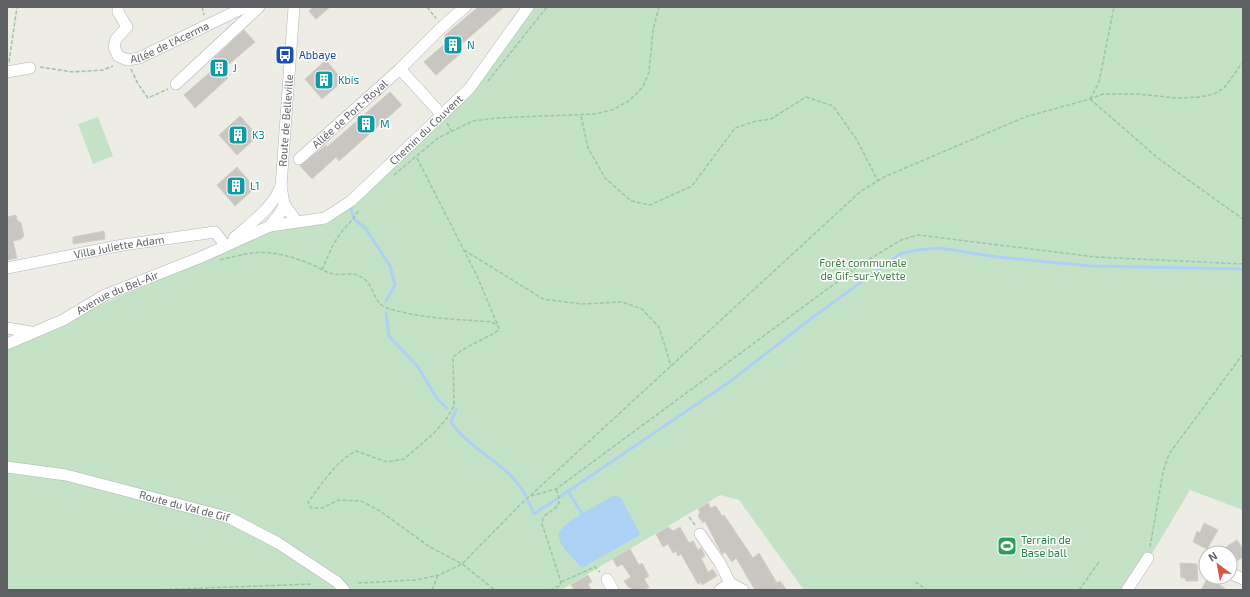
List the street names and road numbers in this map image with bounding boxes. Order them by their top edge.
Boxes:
street label: Allée de l'Acerma [129,18,211,65]
street label: Route de Belleville [275,74,295,167]
street label: Allée de Port-Royal [309,76,390,150]
street label: Chemin du Couvent [386,92,465,167]
street label: Villa Juliette Adam [73,232,165,261]
street label: Avenue du Bel-Air [74,267,161,317]
street label: Route du Val de Gif [138,487,232,524]

